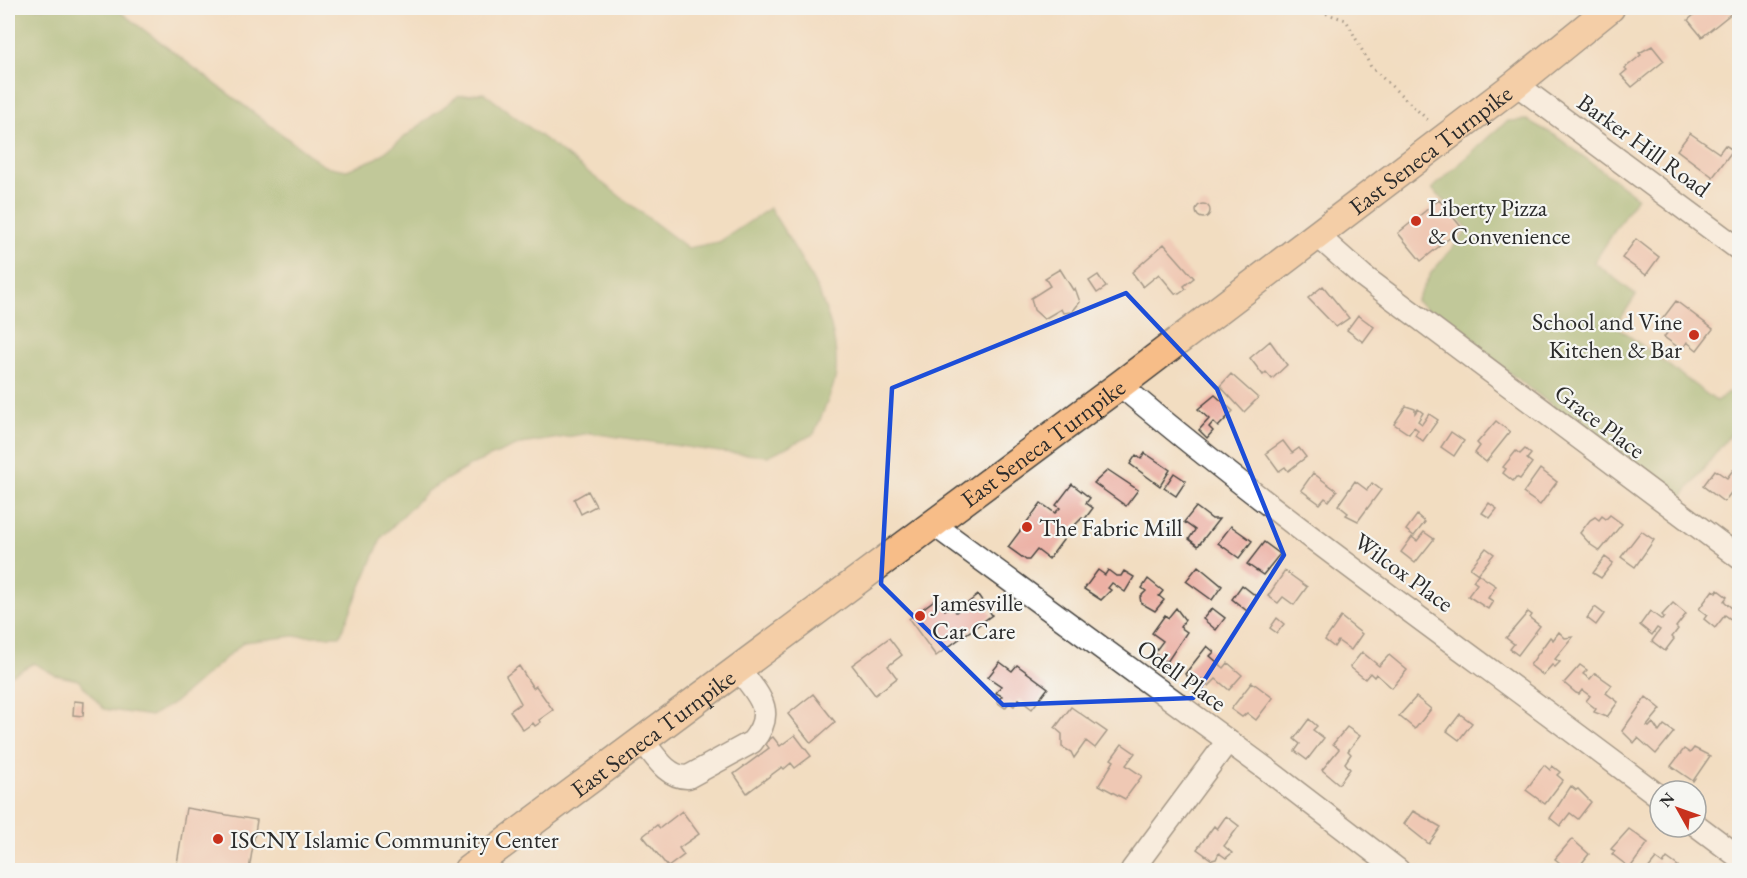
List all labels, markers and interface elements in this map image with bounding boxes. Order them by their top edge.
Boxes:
street label: East Seneca Turnpike [1342,77,1518,221]
street label: Barker Hill Road [1571,86,1717,204]
place label: Liberty Pizza & Convenience [1428,192,1570,251]
marker: Liberty Pizza & Convenience [1409,214,1423,228]
place label: School and Vine Kitchen & Bar [1532,306,1682,365]
marker: School and Vine Kitchen & Bar [1687,328,1701,342]
street label: East Seneca Turnpike [954,371,1131,514]
street label: Grace Place [1548,377,1652,465]
place label: The Fabric Mill [1039,512,1183,543]
marker: The Fabric Mill [1020,520,1034,534]
street label: Wilcox Place [1348,525,1460,619]
place label: Jamesville Car Care [930,587,1023,646]
marker: Jamesville Car Care [913,609,927,623]
street label: Odell Place [1131,632,1233,718]
street label: East Seneca Turnpike [564,661,741,804]
north arrow [1648,779,1708,839]
text: N [1655,788,1679,811]
place label: ISCNY Islamic Community Center [230,824,559,855]
marker: ISCNY Islamic Community Center [211,832,225,846]

